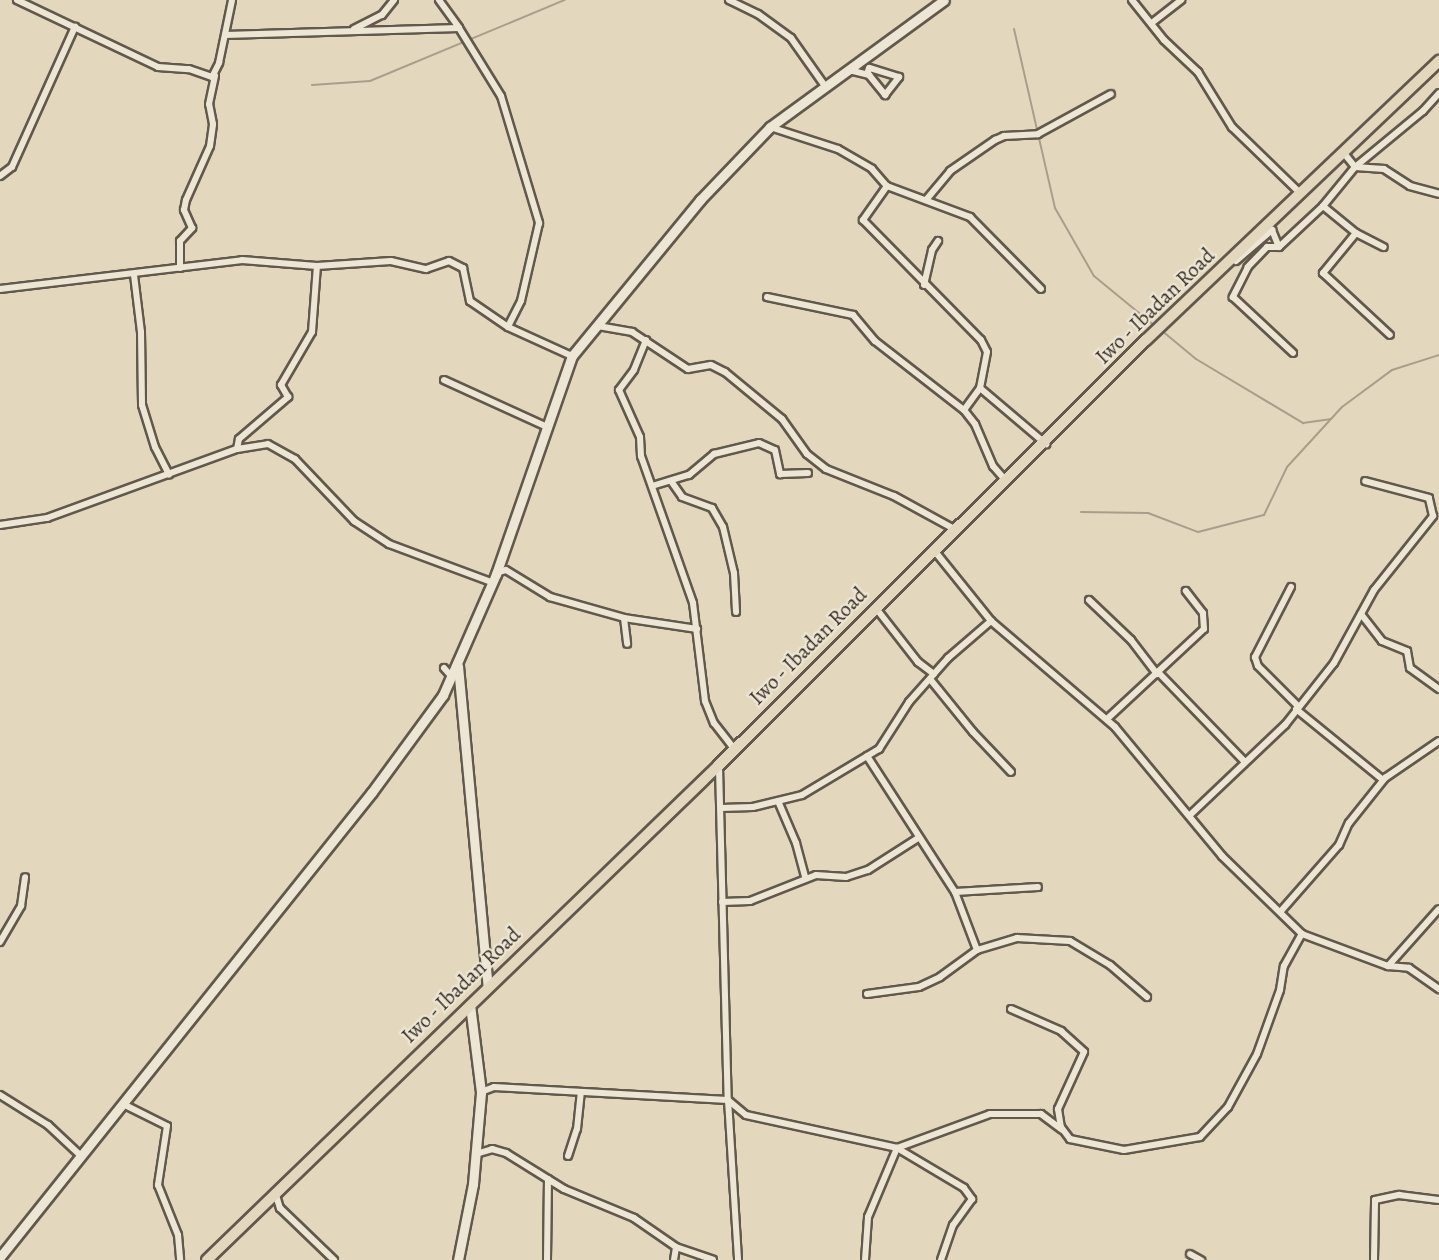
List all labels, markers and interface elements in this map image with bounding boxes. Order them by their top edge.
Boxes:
street label: Iwo - Ibadan Road [1090,243,1220,369]
street label: Iwo - Ibadan Road [744,582,872,710]
street label: Iwo - Ibadan Road [396,922,526,1048]

